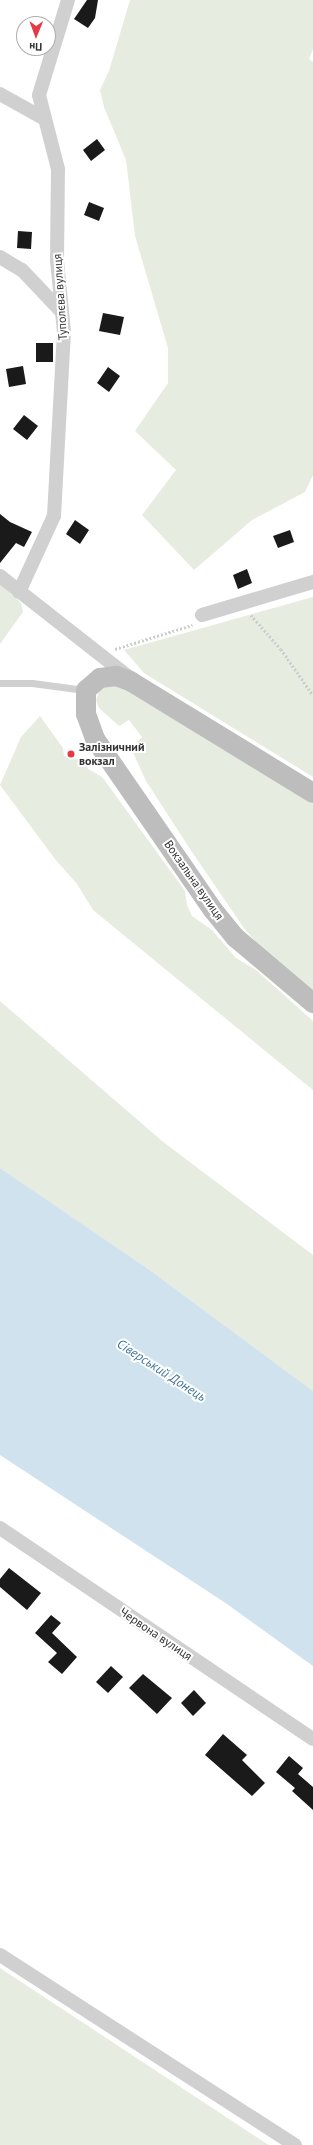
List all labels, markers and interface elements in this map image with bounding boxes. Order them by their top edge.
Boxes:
north arrow [16,16,56,56]
text: Пн [29,40,42,54]
street label: Туполєва вулиця [50,253,70,341]
place label: Залізничний вокзал [79,740,144,768]
marker: Залізничний вокзал [66,749,76,759]
street label: Вокзальна вулиця [161,837,227,923]
water label: Сіверський Донець [113,1336,209,1406]
street label: Червона вулиця [117,1604,195,1664]

